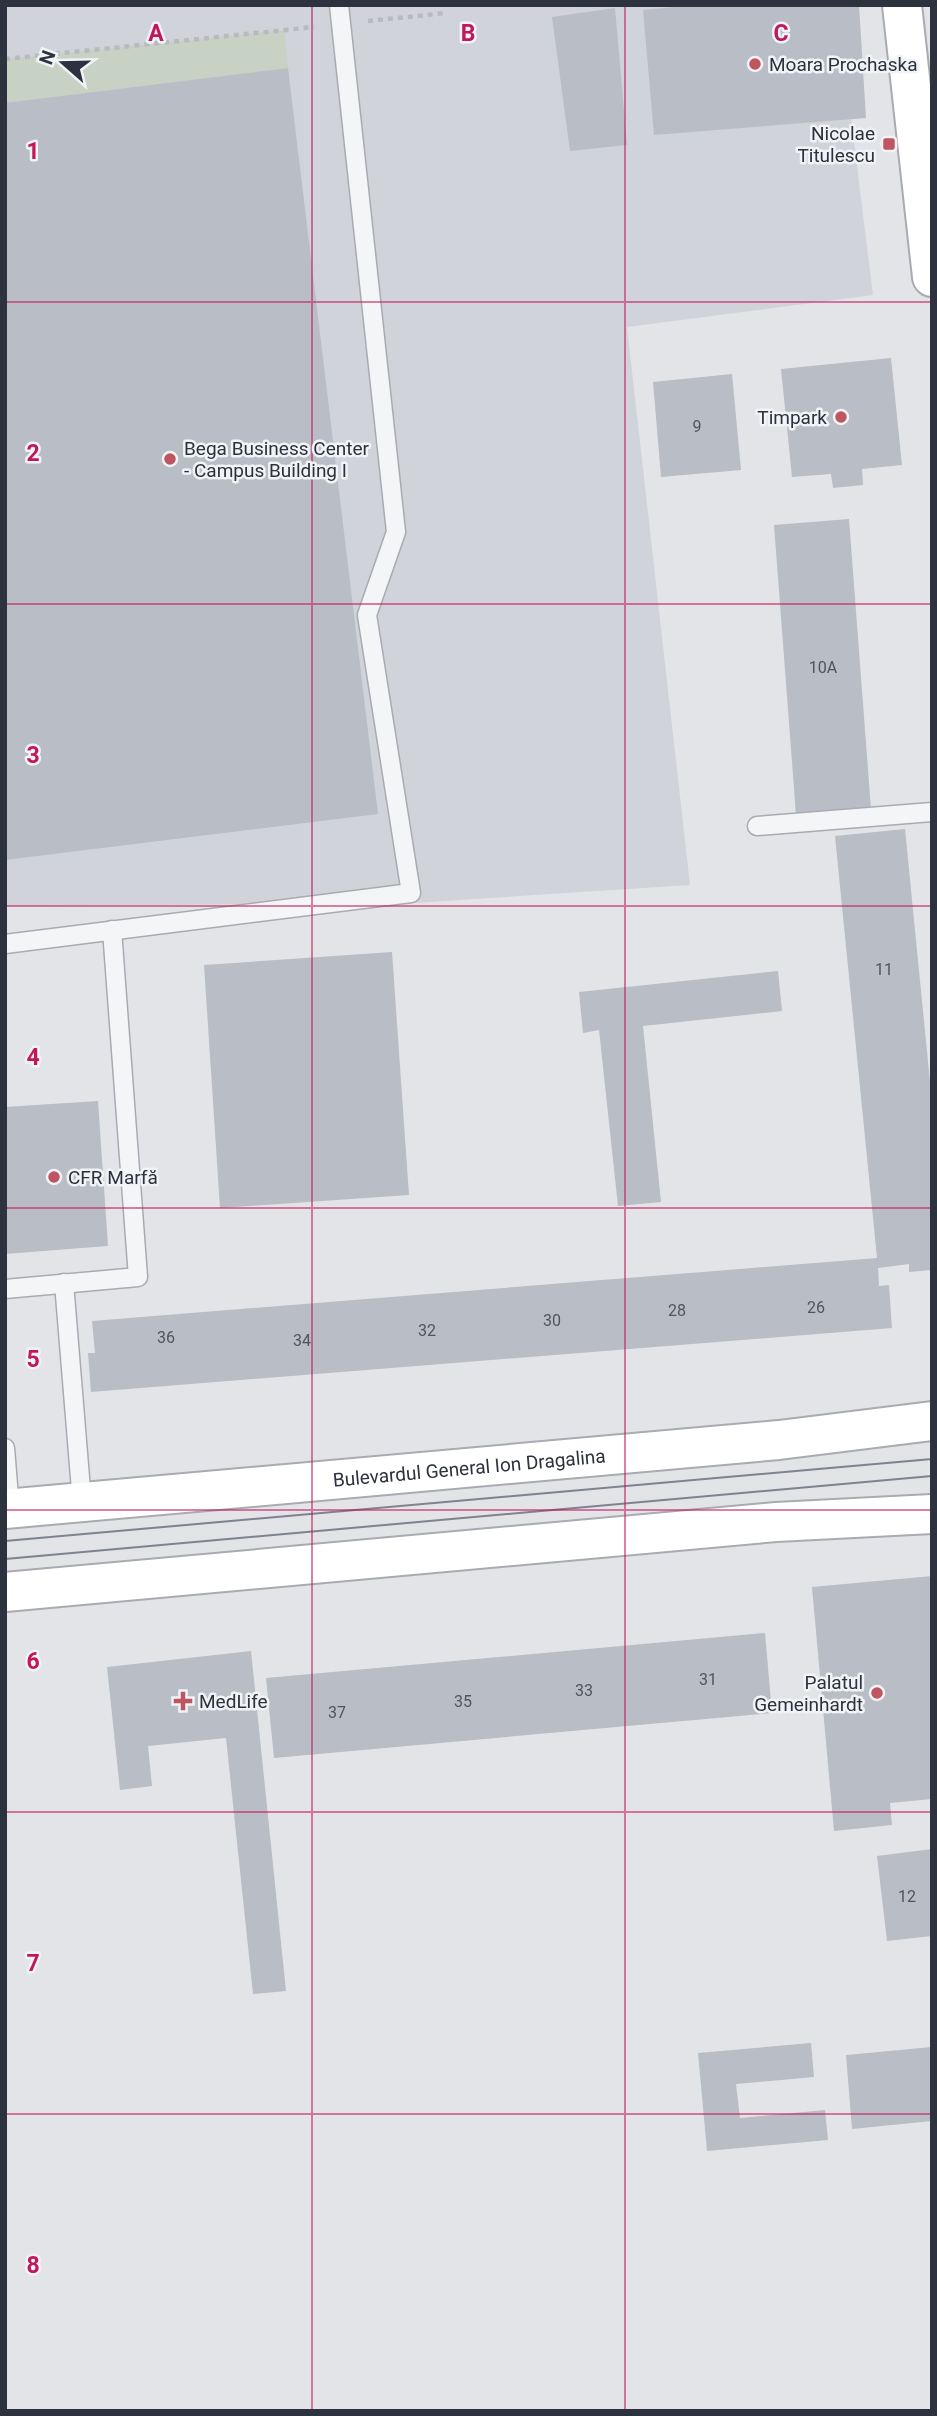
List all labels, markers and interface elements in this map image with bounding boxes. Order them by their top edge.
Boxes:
text: A [148,20,164,47]
text: B [461,20,475,47]
text: C [773,20,789,47]
north arrow [28,28,98,98]
text: N [34,47,61,68]
place label: Moara Prochaska [769,53,917,76]
marker: Moara Prochaska [747,56,763,72]
place label: Nicolae Titulescu [797,122,875,167]
marker: Nicolae Titulescu [881,136,897,152]
text: 1 [26,138,40,165]
place label: Timpark [757,406,827,429]
marker: Timpark [833,409,849,425]
house number: 9 [693,417,702,436]
place label: Bega Business Center - Campus Building I [184,437,369,482]
text: 2 [26,440,40,467]
marker: Bega Business Center - Campus Building I [162,451,178,467]
house number: 10A [809,658,838,677]
text: 3 [26,742,40,769]
house number: 11 [875,960,893,979]
text: 4 [26,1044,40,1071]
place label: CFR Marfă [68,1166,158,1189]
marker: CFR Marfă [46,1169,62,1185]
house number: 26 [807,1298,825,1317]
house number: 28 [668,1301,686,1320]
house number: 30 [543,1311,561,1330]
house number: 32 [418,1321,436,1340]
house number: 36 [157,1328,175,1347]
house number: 34 [293,1331,311,1350]
text: 5 [26,1346,40,1373]
street label: Bulevardul General Ion Dragalina [332,1444,607,1491]
text: 6 [26,1648,40,1675]
house number: 31 [699,1670,717,1689]
place label: Palatul Gemeinhardt [754,1671,863,1716]
house number: 33 [575,1681,593,1700]
marker: Palatul Gemeinhardt [869,1685,885,1701]
place label: MedLife [199,1690,268,1713]
marker: MedLife [173,1691,193,1711]
house number: 35 [454,1692,472,1711]
house number: 37 [328,1703,346,1722]
house number: 12 [898,1887,916,1906]
text: 7 [26,1950,40,1977]
text: 8 [26,2252,40,2279]

